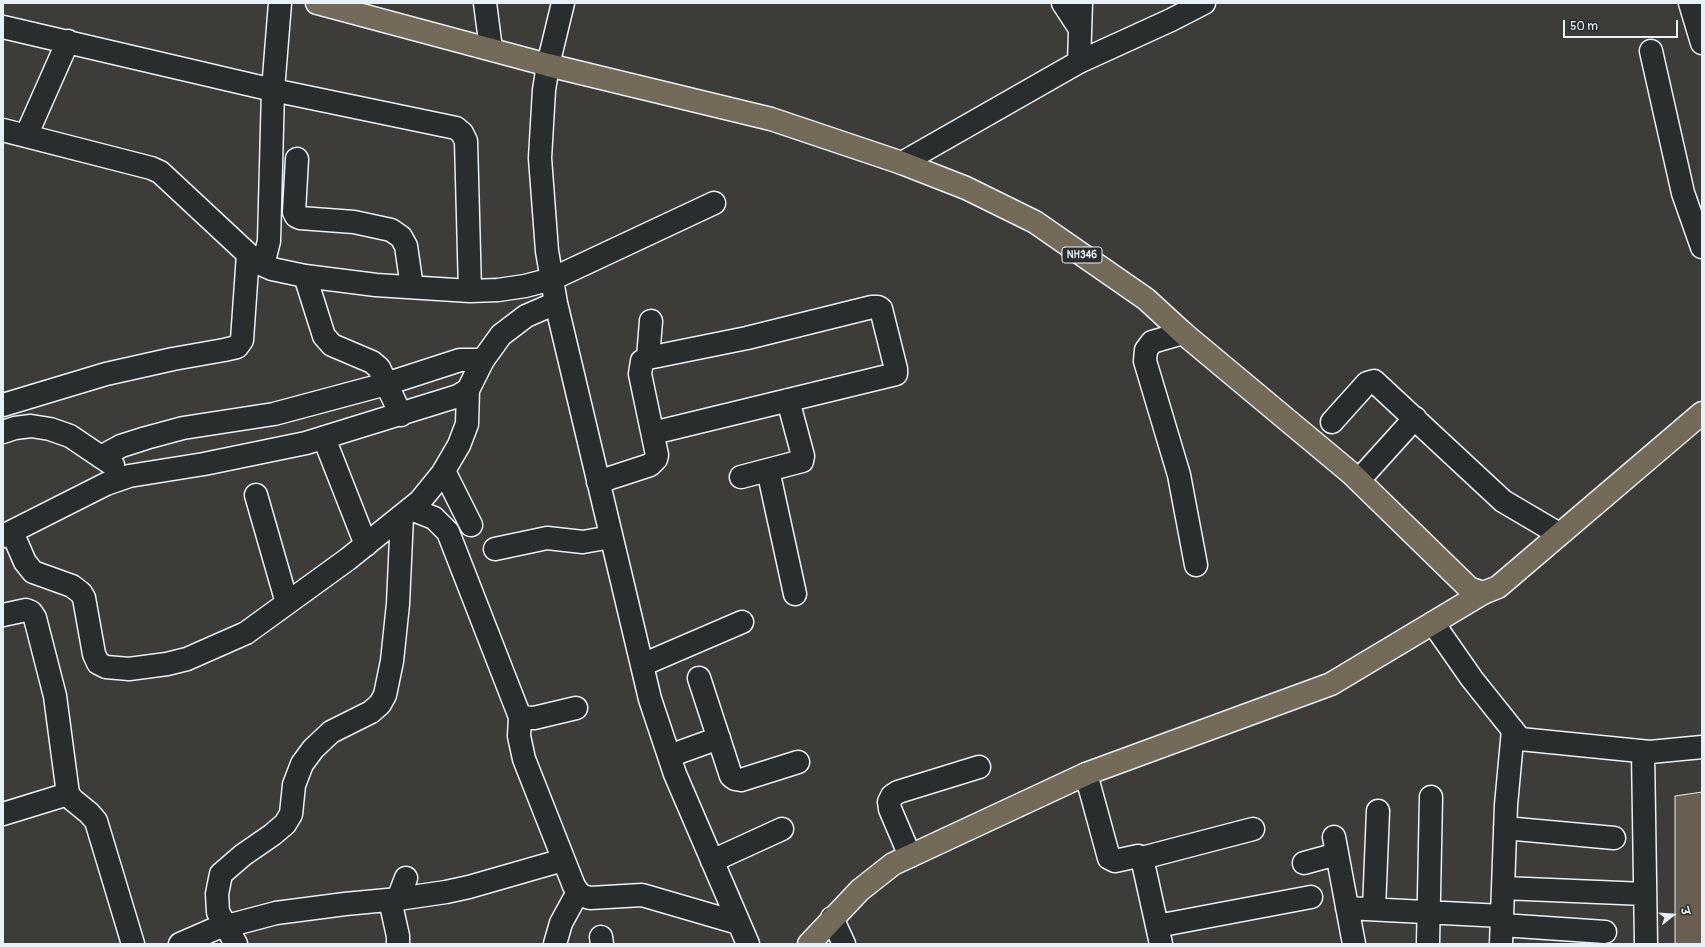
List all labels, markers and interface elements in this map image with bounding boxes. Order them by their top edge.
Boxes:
scale bar [1565,12,1680,38]
text: 50 m [1570,19,1598,34]
road number: NH346 [1062,247,1102,263]
north arrow [1653,895,1693,935]
text: उ [1678,906,1692,917]

